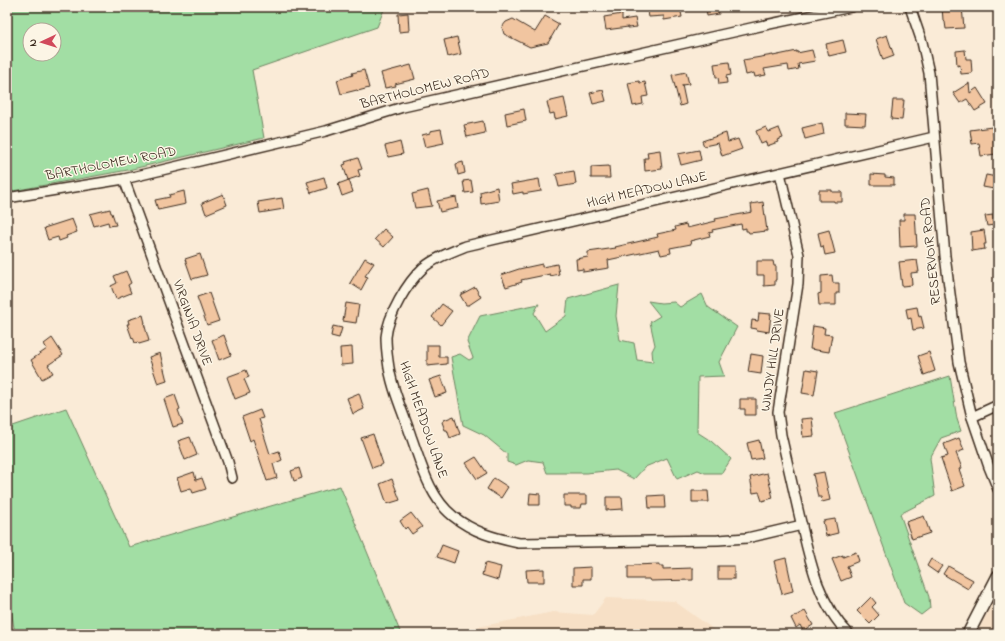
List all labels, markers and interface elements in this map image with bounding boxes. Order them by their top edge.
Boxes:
north arrow [22,22,62,62]
text: N [25,38,41,47]
street label: BARTHOLOMEW ROAD [357,63,492,115]
street label: BARTHOLOMEW ROAD [43,141,178,187]
street label: HIGH MEADOW LANE [585,166,709,214]
street label: RESERVOIR ROAD [915,196,947,306]
street label: VIRGINIA DRIVE [166,276,217,369]
street label: WINDY HILL DRIVE [755,307,791,413]
street label: HIGH MEADOW LANE [393,358,453,482]

